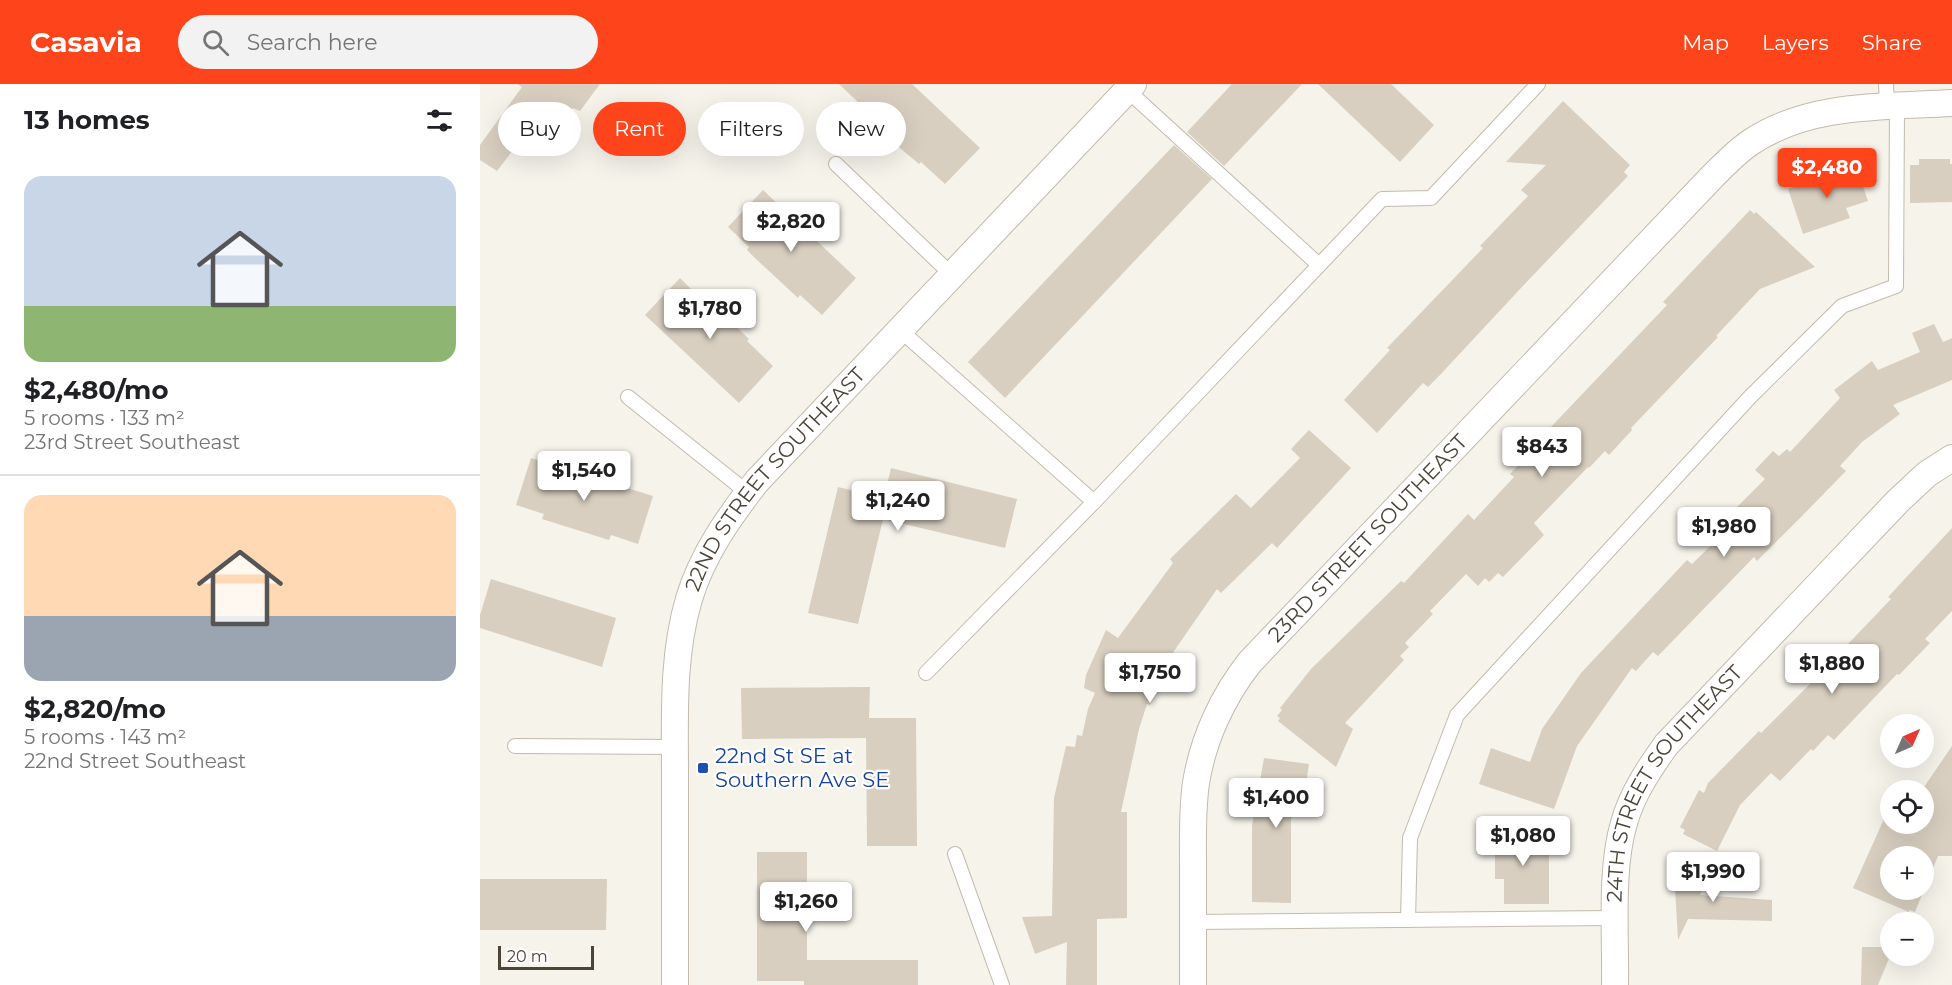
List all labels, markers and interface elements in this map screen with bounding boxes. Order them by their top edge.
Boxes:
search box [178,15,598,69]
text: Casavia [30,25,142,59]
icon: search [199,26,232,59]
text: Search here [247,29,378,56]
text: Map [1682,30,1729,55]
text: Layers [1762,30,1829,55]
text: Share [1862,30,1922,55]
chip: Buy [498,102,581,156]
chip: Rent [593,102,686,156]
chip: Filters [698,102,804,156]
chip: New [816,102,906,156]
text: 13 homes [24,104,150,136]
icon: filters [423,104,456,137]
pin: $2,480 [1778,148,1876,199]
text: $2,480 [1792,155,1862,179]
pin: $2,820 [742,202,840,253]
text: $2,820 [757,209,825,233]
icon: home [186,215,294,323]
pin: $1,780 [661,289,759,340]
text: $1,780 [678,296,742,320]
street label: 22ND STREET SOUTHEAST [679,362,870,595]
text: $2,480/mo [24,374,168,406]
text: 5 rooms · 133 m² [24,406,185,430]
pin: $843 [1506,427,1578,478]
street label: 23RD STREET SOUTHEAST [1263,429,1472,647]
text: 23rd Street Southeast [24,430,240,454]
text: $843 [1516,434,1568,458]
pin: $1,540 [535,451,633,502]
text: $1,540 [552,458,616,482]
pin: $1,240 [849,481,947,532]
text: $1,240 [866,488,930,512]
pin: $1,980 [1675,507,1773,558]
text: $1,980 [1691,514,1757,538]
icon: home [186,534,294,642]
pin: $1,880 [1783,644,1881,695]
text: $1,880 [1799,651,1865,675]
pin: $1,750 [1101,653,1199,704]
text: $1,750 [1119,660,1181,684]
street label: 24TH STREET SOUTHEAST [1602,660,1747,903]
text: $2,820/mo [24,693,166,725]
north arrow [1880,714,1934,768]
map controls [1880,714,1934,966]
text: 5 rooms · 143 m² [24,725,186,749]
place label: 22nd St SE at Southern Ave SE [715,743,889,792]
text: 22nd Street Southeast [24,749,246,773]
marker: 22nd St SE at Southern Ave SE [696,761,710,775]
pin: $1,400 [1227,778,1325,829]
button: locate [1880,780,1934,834]
text: $1,400 [1243,785,1309,809]
pin: $1,080 [1474,816,1572,867]
text: $1,080 [1490,823,1556,847]
button: + [1880,846,1934,900]
pin: $1,990 [1664,852,1762,903]
text: $1,990 [1681,859,1745,883]
pin: $1,260 [757,882,855,933]
text: $1,260 [774,889,838,913]
button: − [1880,912,1934,966]
scale bar [498,943,594,970]
text: 20 m [507,947,548,966]

